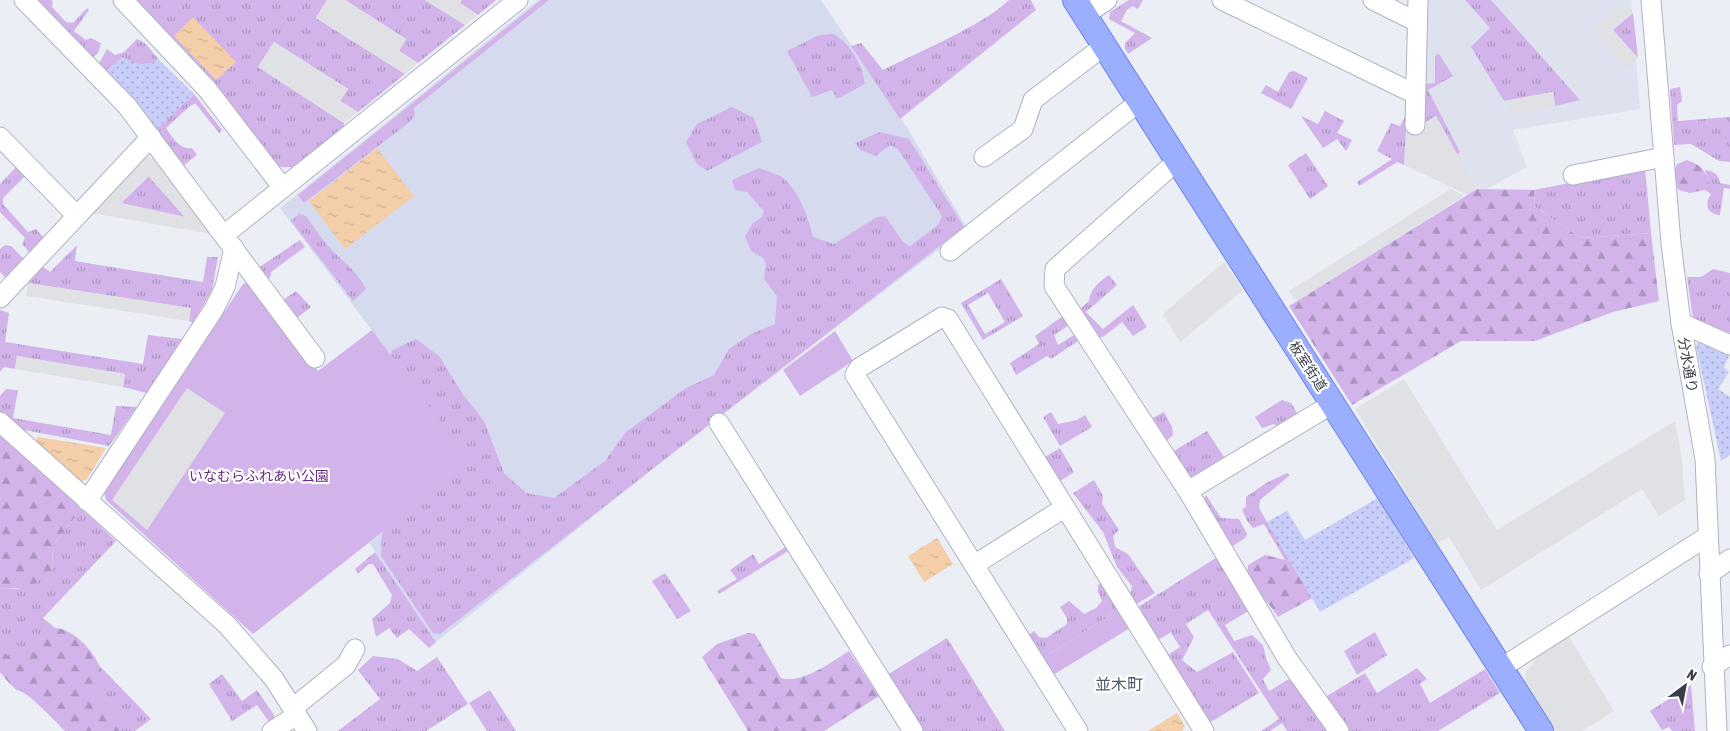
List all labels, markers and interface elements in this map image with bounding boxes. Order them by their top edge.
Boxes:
street label: 分水通り [1675,336,1701,394]
street label: 板室街道 [1286,338,1330,394]
park label: いなむらふれあい公園 [189,468,329,484]
north arrow [1660,661,1710,711]
text: N [1684,666,1700,684]
district label: 並木町 [1095,675,1143,693]

